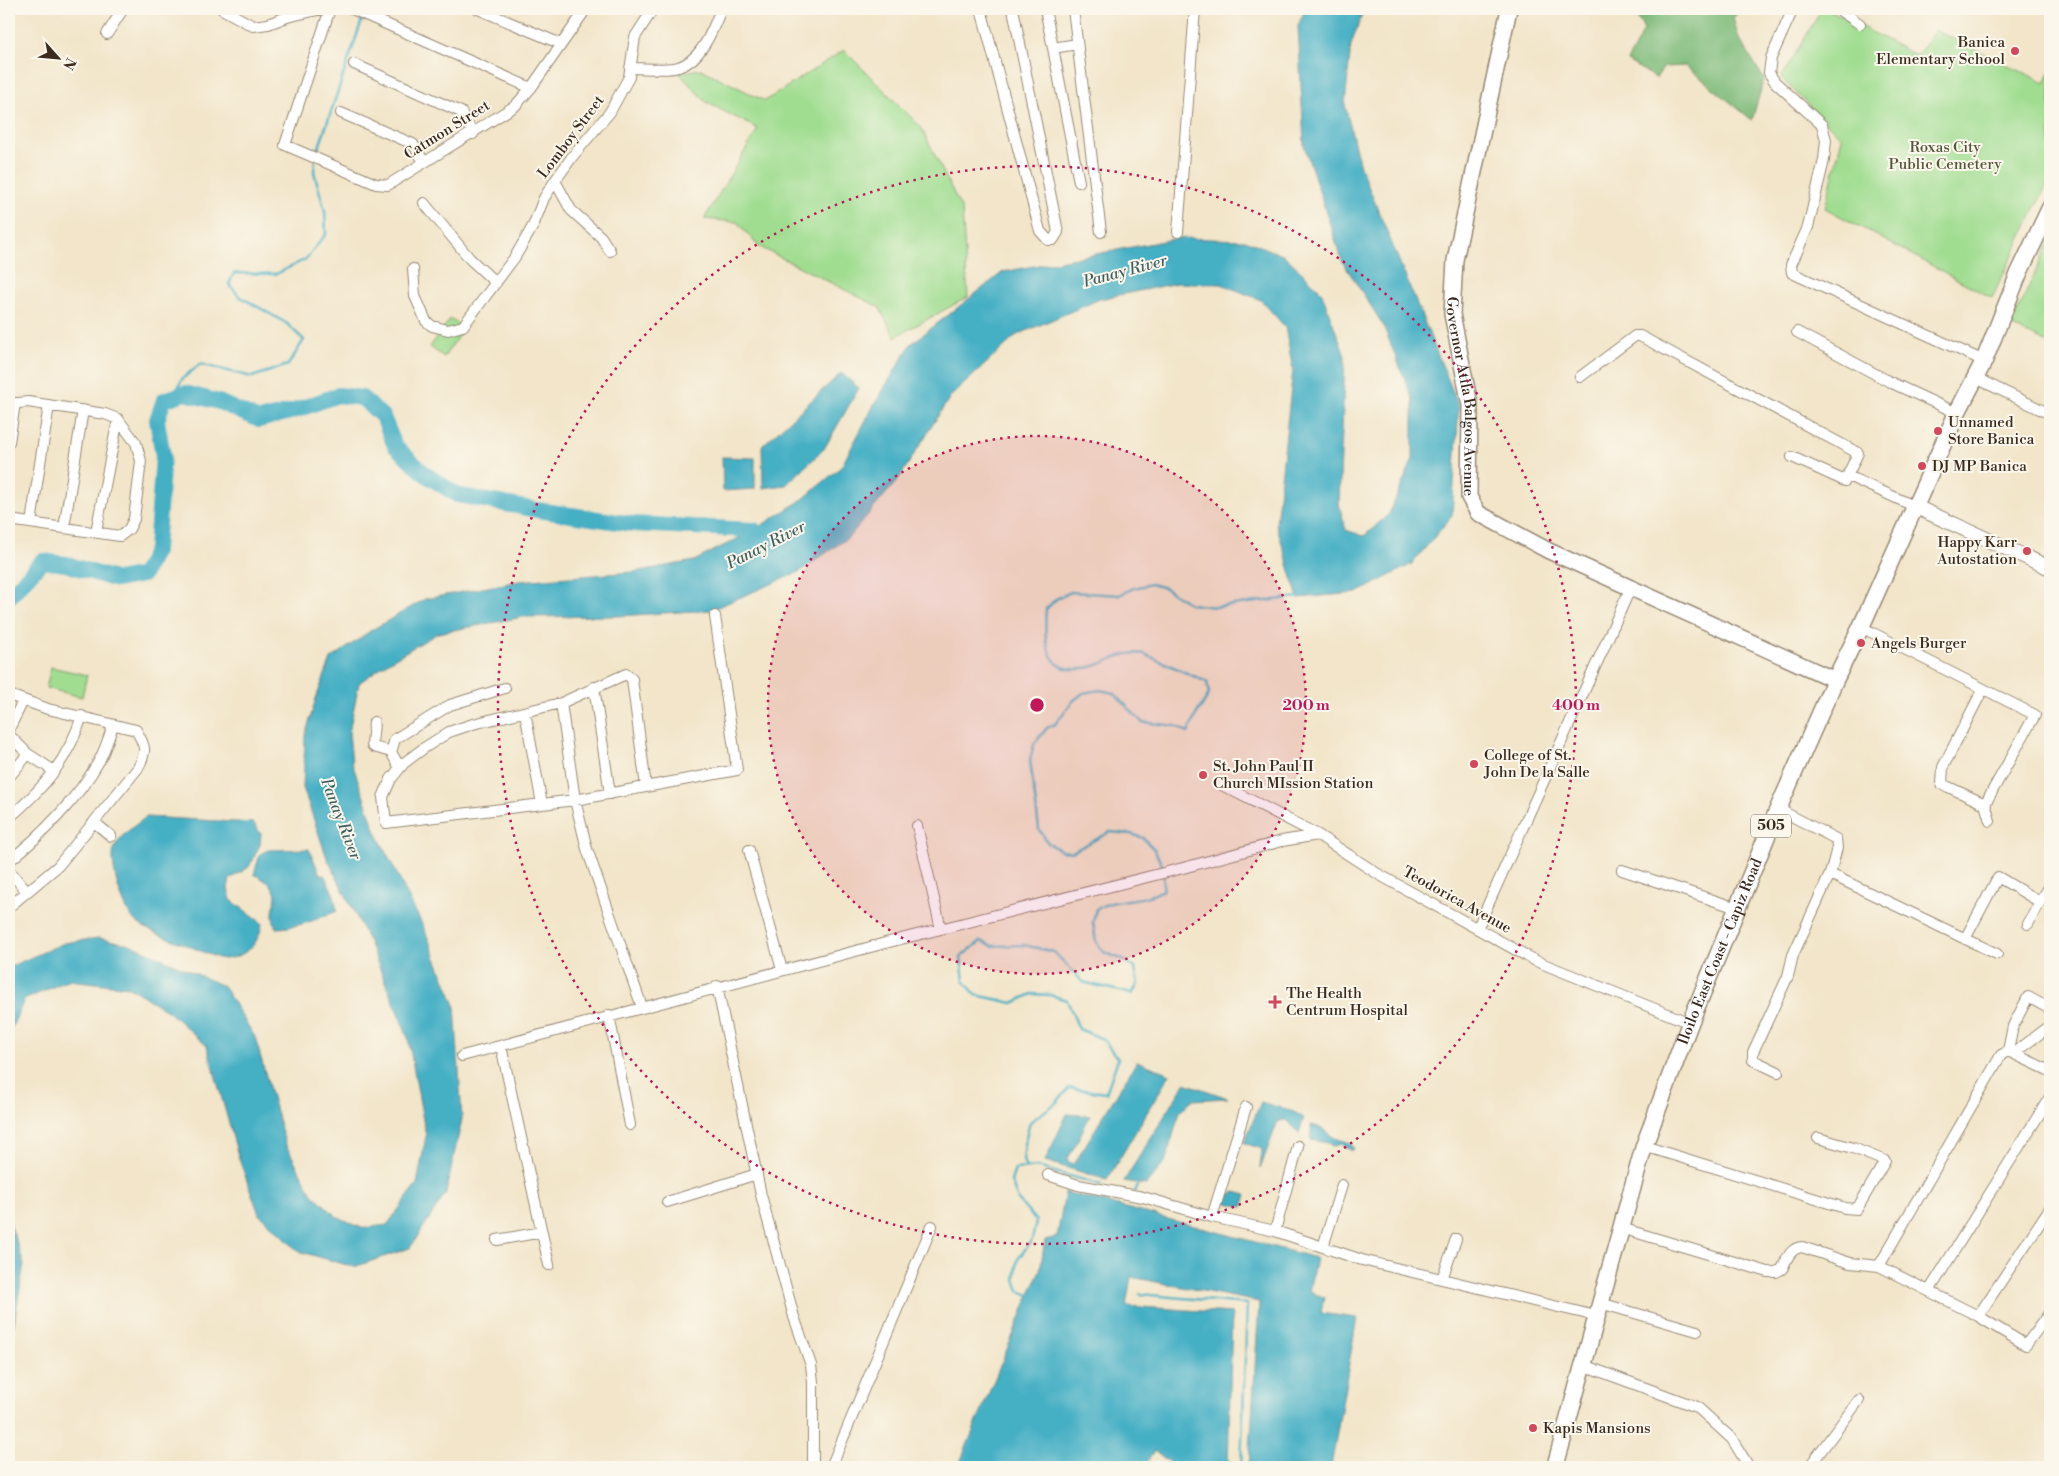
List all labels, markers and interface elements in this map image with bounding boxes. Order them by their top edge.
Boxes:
north arrow [32,32,82,82]
place label: Banica Elementary School [1876,33,2006,69]
marker: Banica Elementary School [2009,45,2021,57]
text: N [58,54,79,72]
street label: Lomboy Street [534,91,609,182]
street label: Catmon Street [401,96,494,164]
park label: Roxas City Public Cemetery [1888,138,2002,174]
water label: Panay River [1080,250,1170,292]
street label: Governor Atila Balgos Avenue [1442,296,1480,496]
place label: Unnamed Store Banica [1948,413,2035,449]
marker: Unnamed Store Banica [1932,425,1944,437]
place label: DJ MP Banica [1932,457,2027,476]
marker: DJ MP Banica [1916,460,1928,472]
water label: Panay River [722,516,810,574]
place label: Happy Karr Autostation [1936,533,2018,569]
marker: Happy Karr Autostation [2021,545,2033,557]
place label: Angels Burger [1870,634,1967,653]
marker: Angels Burger [1855,637,1867,649]
centre of rings [1028,696,1046,714]
text: 200 m [1282,696,1330,715]
text: 400 m [1552,696,1600,715]
place label: College of St. John De la Salle [1483,746,1590,782]
place label: St. John Paul II Church MIssion Station [1213,757,1374,793]
marker: College of St. John De la Salle [1468,758,1480,770]
marker: St. John Paul II Church MIssion Station [1197,769,1209,781]
water label: Panay River [316,774,366,864]
road number: 505 [1751,814,1791,838]
street label: Iloilo East Coast - Capiz Road [1673,855,1766,1047]
street label: Teodorica Avenue [1399,862,1515,938]
place label: The Health Centrum Hospital [1286,984,1408,1020]
marker: The Health Centrum Hospital [1268,995,1282,1009]
place label: Kapis Mansions [1543,1419,1651,1438]
marker: Kapis Mansions [1527,1422,1539,1434]

